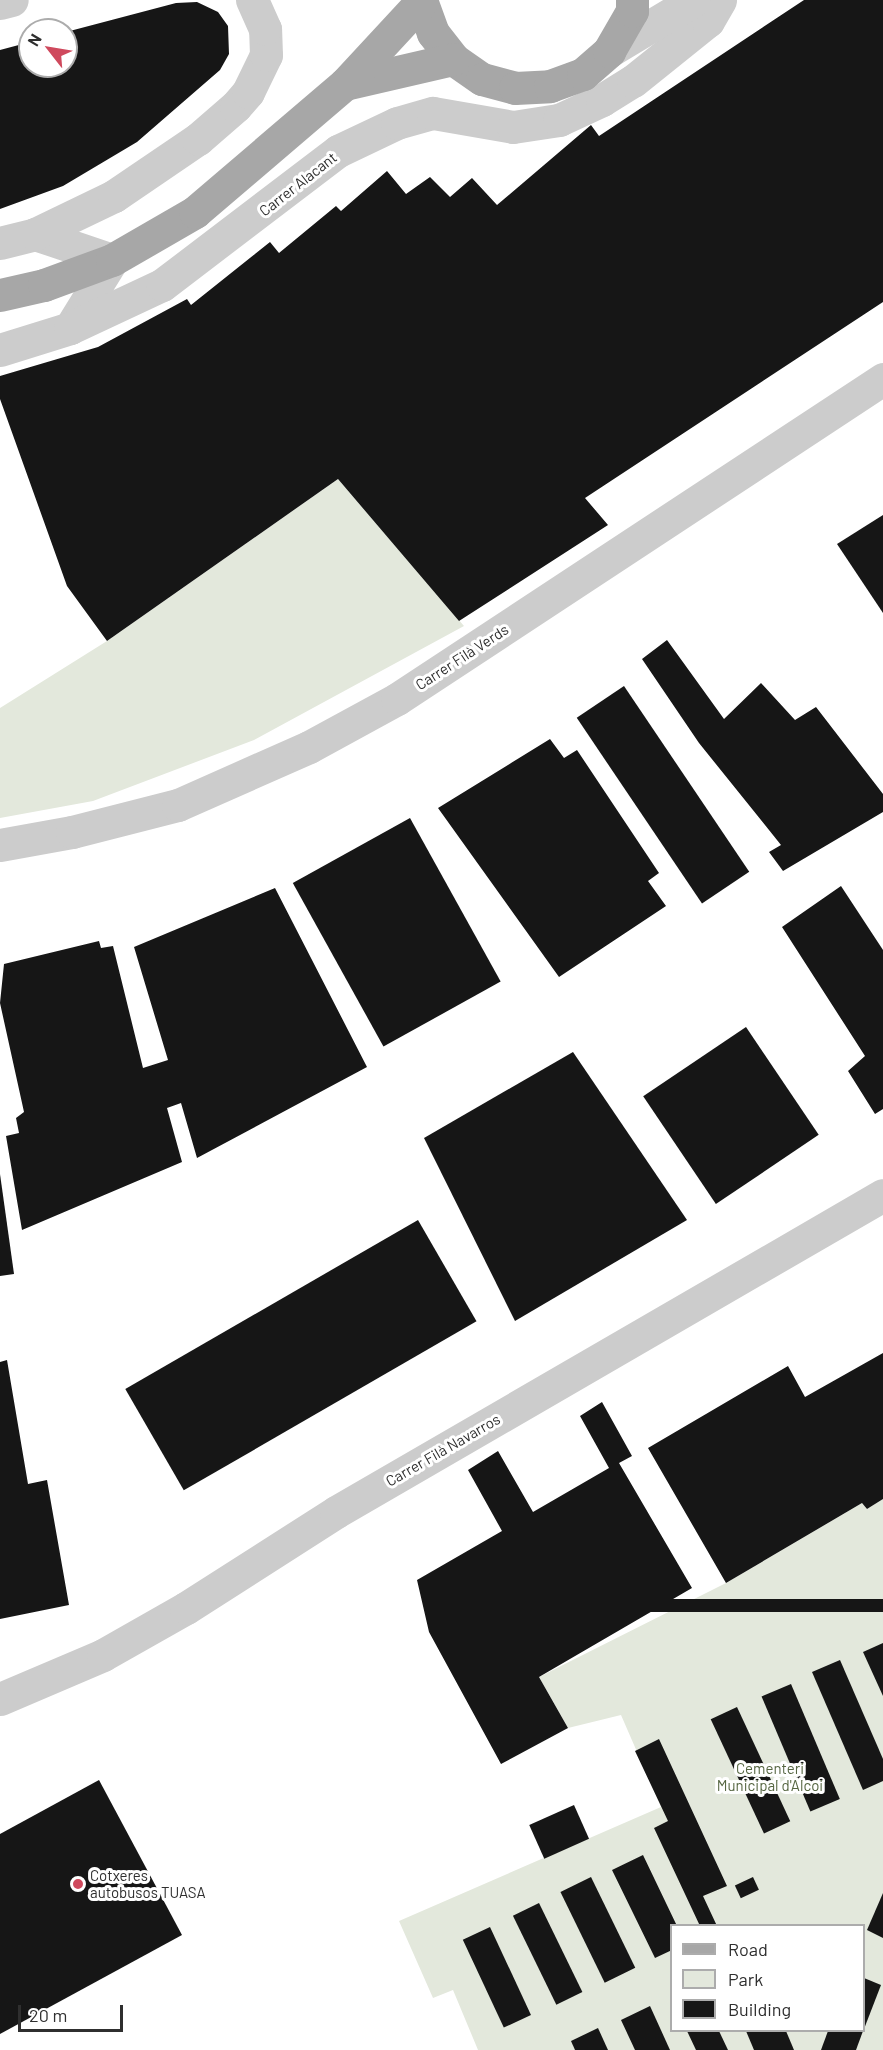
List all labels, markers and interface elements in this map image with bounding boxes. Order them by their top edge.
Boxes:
north arrow [18,18,78,78]
text: N [23,30,45,49]
street label: Carrer Alacant [256,148,340,220]
street label: Carrer Filà Verds [412,620,512,694]
street label: Carrer Filà Navarros [383,1410,503,1490]
park label: Cementeri Municipal d'Alcoi [717,1759,823,1794]
place label: Cotxeres autobusos TUASA [90,1866,206,1901]
marker: Cotxeres autobusos TUASA [71,1877,85,1891]
legend [670,1924,865,2032]
text: Road [728,1938,768,1960]
text: Park [728,1968,763,1990]
scale bar [21,1993,126,2031]
text: Building [728,1998,791,2020]
text: 20 m [29,2004,67,2026]

